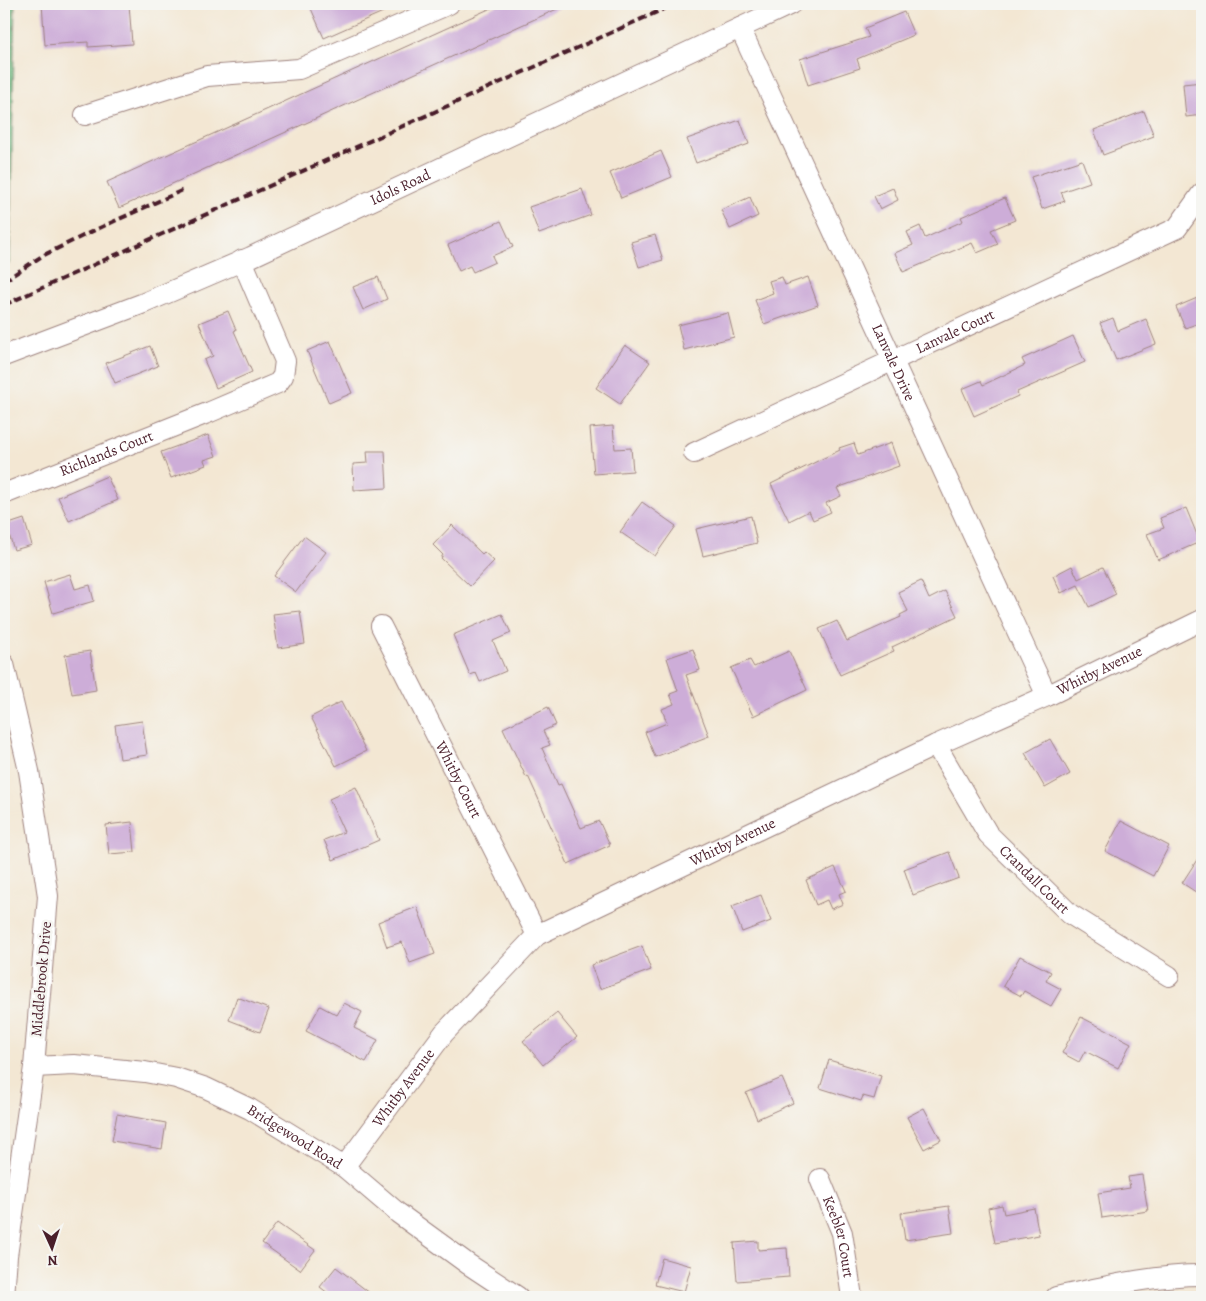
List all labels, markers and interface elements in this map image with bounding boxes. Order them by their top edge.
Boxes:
street label: Idols Road [367,164,435,210]
street label: Lanvale Court [912,304,998,358]
street label: Lanvale Drive [867,320,920,405]
street label: Richlands Court [56,426,156,481]
street label: Whitby Avenue [1052,641,1146,700]
street label: Whitby Court [430,737,486,821]
street label: Whitby Avenue [686,813,779,871]
street label: Crandall Court [995,840,1074,918]
street label: Middlebrook Drive [26,920,56,1037]
street label: Whitby Avenue [367,1044,439,1132]
street label: Bridgewood Road [243,1100,347,1174]
street label: Keebler Court [818,1193,859,1279]
north arrow [28,1224,78,1274]
text: N [47,1251,58,1270]

